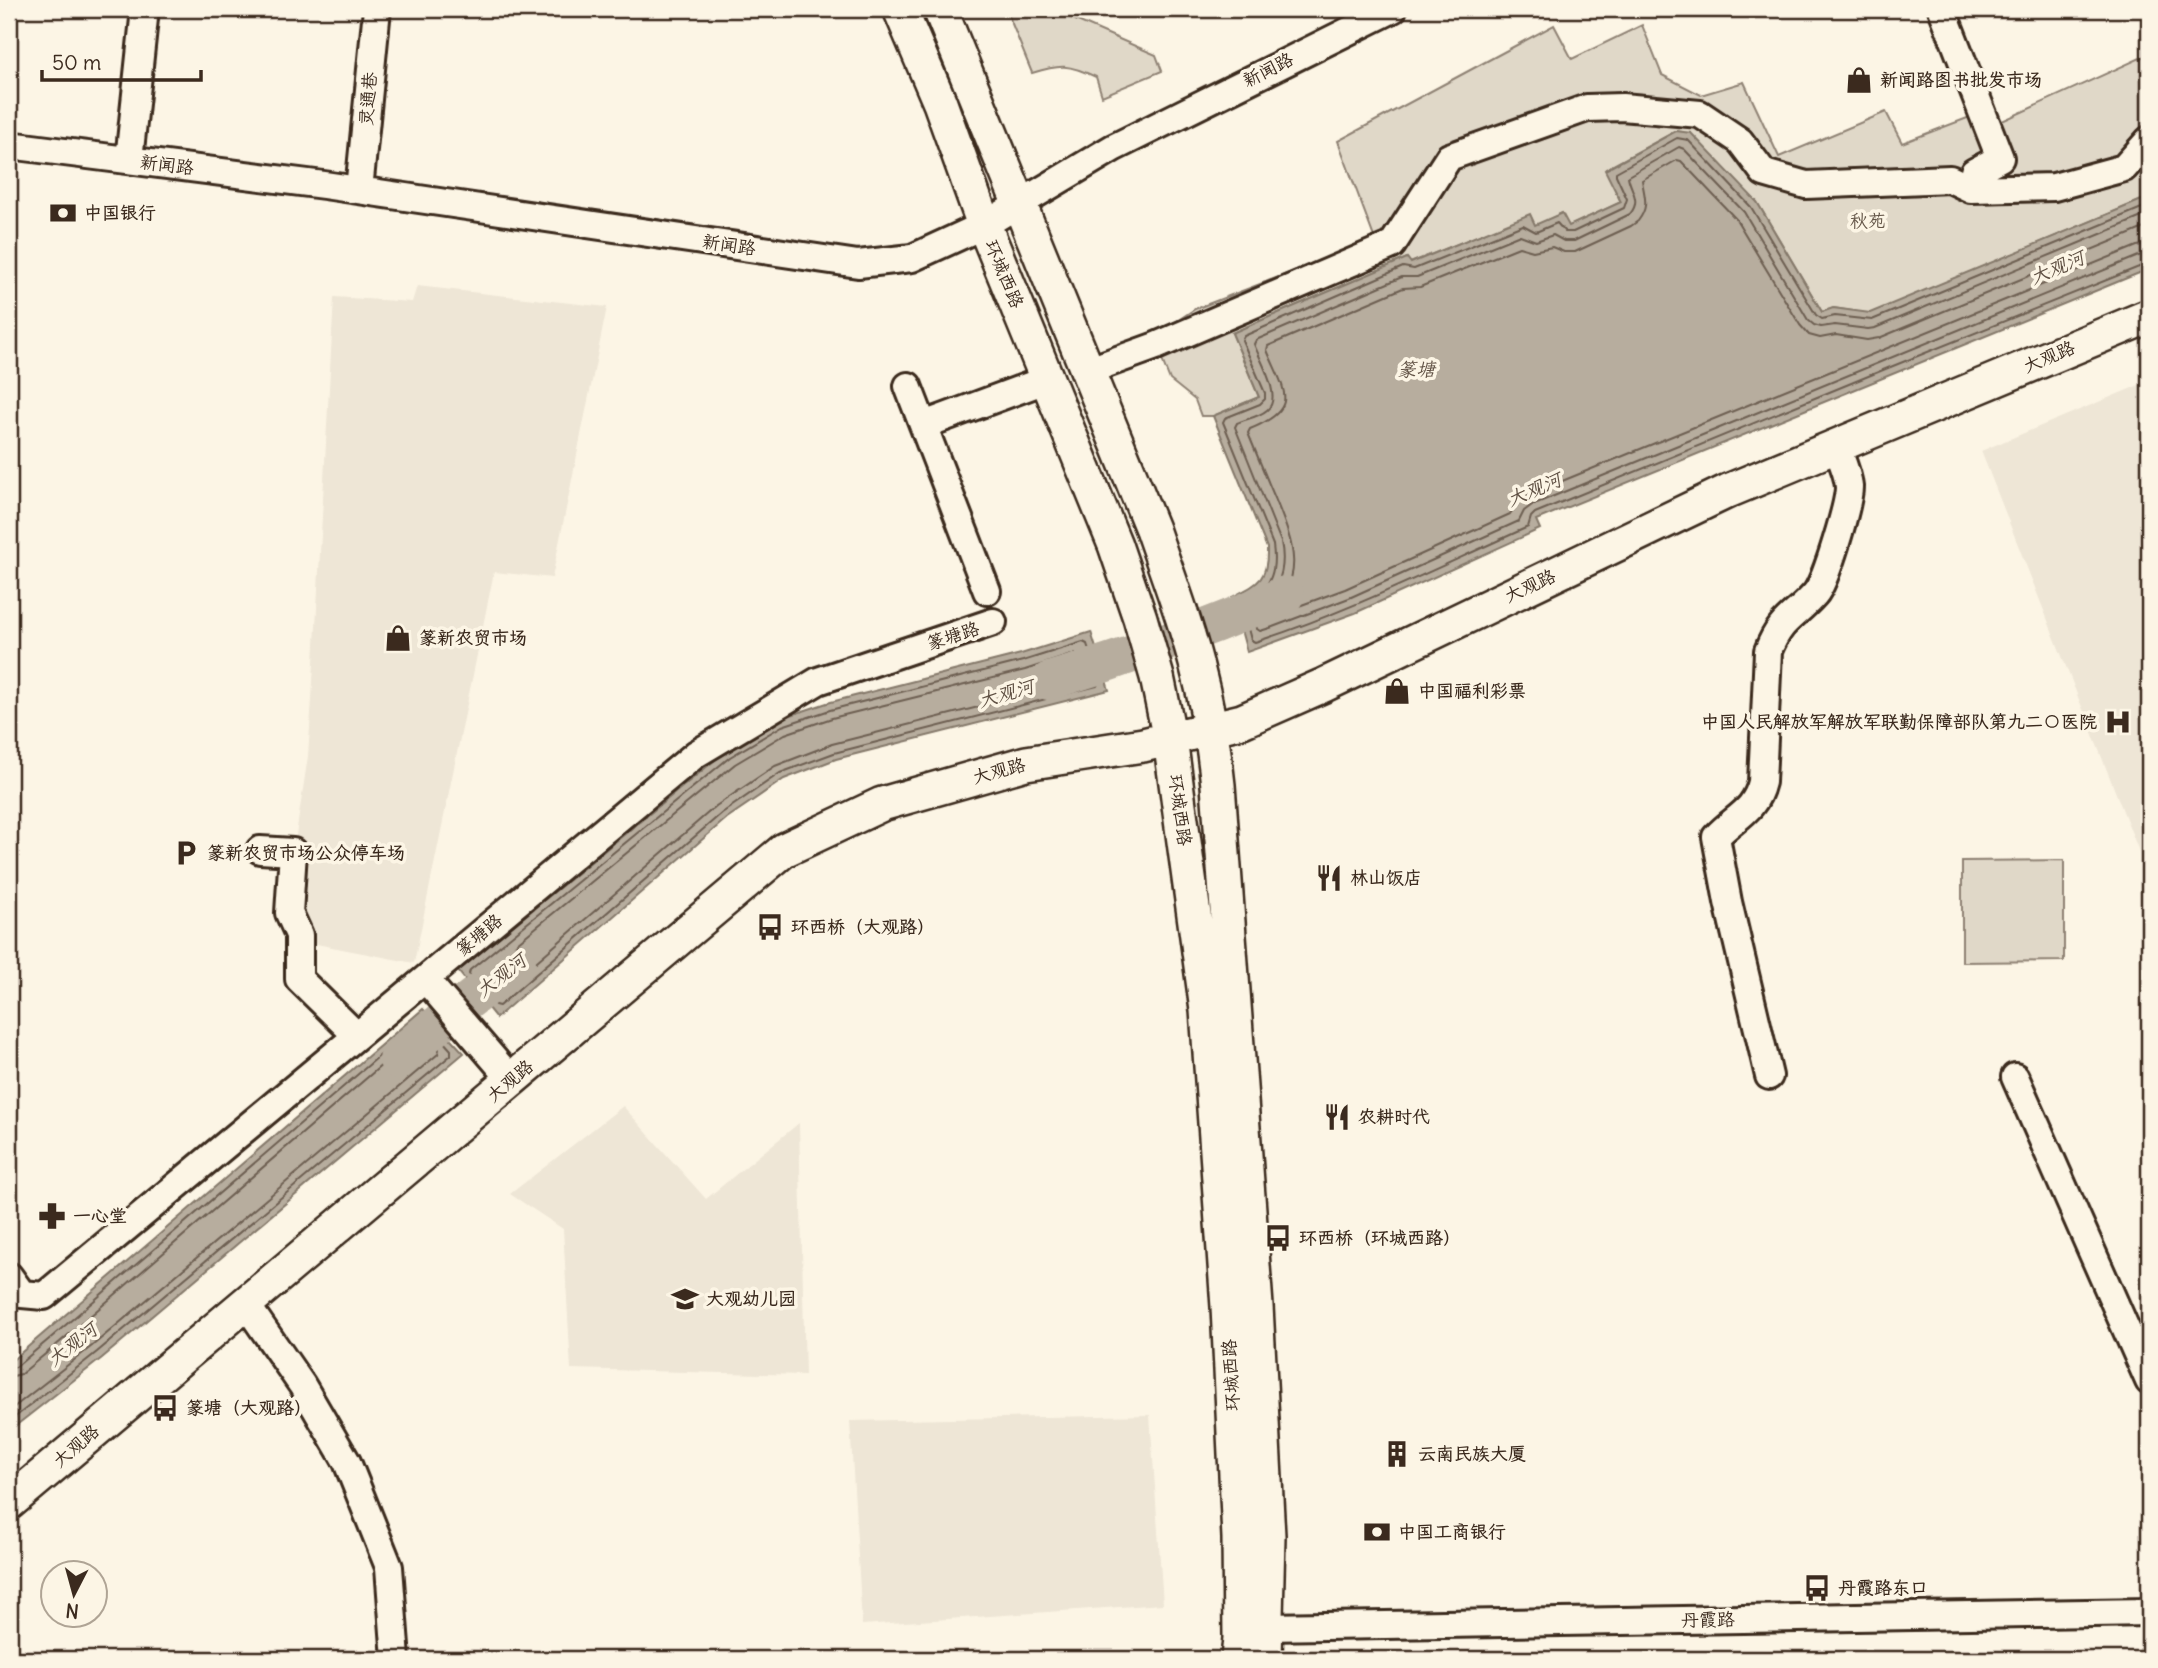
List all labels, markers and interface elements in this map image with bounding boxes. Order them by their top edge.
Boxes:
scale bar [42,38,201,82]
street label: 新闻路 [1238,47,1297,92]
text: 50 m [52,49,101,76]
shop icon: 新闻路图书批发市场 [1844,65,1874,95]
place label: 新闻路图书批发市场 [1880,68,2042,91]
street label: 灵通巷 [354,71,381,127]
street label: 新闻路 [139,150,195,179]
bank icon: 中国银行 [48,198,78,228]
place label: 中国银行 [84,201,156,224]
park label: 秋苑 [1850,209,1886,232]
street label: 新闻路 [701,229,757,260]
street label: 环城西路 [980,236,1029,311]
water label: 大观河 [2026,244,2091,289]
street label: 大观路 [2019,335,2078,378]
water label: 篆塘 [1397,357,1437,381]
water label: 大观河 [1503,466,1568,511]
street label: 大观路 [1500,564,1559,607]
street label: 篆塘路 [924,616,982,655]
shop icon: 篆新农贸市场 [383,623,413,653]
place label: 篆新农贸市场 [419,626,527,649]
water label: 大观河 [975,673,1040,712]
shop icon: 中国福利彩票 [1382,676,1412,706]
place label: 中国福利彩票 [1418,679,1526,702]
hospital icon: 中国人民解放军解放军联勤保障部队第九二〇医院 [2103,707,2133,737]
place label: 中国人民解放军解放军联勤保障部队第九二〇医院 [1701,710,2097,733]
street label: 大观路 [970,752,1028,789]
street label: 环城西路 [1164,773,1197,847]
parking icon: 篆新农贸市场公众停车场 [171,838,201,868]
place label: 篆新农贸市场公众停车场 [207,841,405,864]
restaurant icon: 林山饭店 [1314,863,1344,893]
place label: 林山饭店 [1350,866,1422,889]
street label: 篆塘路 [451,908,507,961]
bus stop icon: 环西桥（大观路） [755,912,785,942]
place label: 环西桥（大观路） [791,915,935,938]
water label: 大观河 [471,946,533,1002]
street label: 大观路 [482,1054,538,1107]
restaurant icon: 农耕时代 [1322,1102,1352,1132]
place label: 农耕时代 [1358,1105,1430,1128]
pharmacy icon: 一心堂 [37,1201,67,1231]
place label: 一心堂 [73,1204,127,1227]
bus stop icon: 环西桥（环城西路） [1263,1223,1293,1253]
place label: 环西桥（环城西路） [1299,1226,1461,1249]
school or university icon: 大观幼儿园 [670,1284,700,1314]
place label: 大观幼儿园 [706,1287,796,1310]
water label: 大观河 [42,1315,104,1371]
street label: 环城西路 [1217,1338,1244,1412]
bus stop icon: 篆塘（大观路） [150,1393,180,1423]
place label: 篆塘（大观路） [186,1396,312,1419]
street label: 大观路 [48,1419,104,1472]
building icon: 云南民族大厦 [1382,1439,1412,1469]
place label: 云南民族大厦 [1418,1442,1526,1465]
bank icon: 中国工商银行 [1362,1517,1392,1547]
place label: 中国工商银行 [1398,1520,1506,1543]
north arrow [38,1560,108,1630]
bus stop icon: 丹霞路东口 [1802,1573,1832,1603]
place label: 丹霞路东口 [1838,1576,1928,1599]
text: N [64,1598,80,1624]
street label: 丹霞路 [1681,1608,1735,1631]

